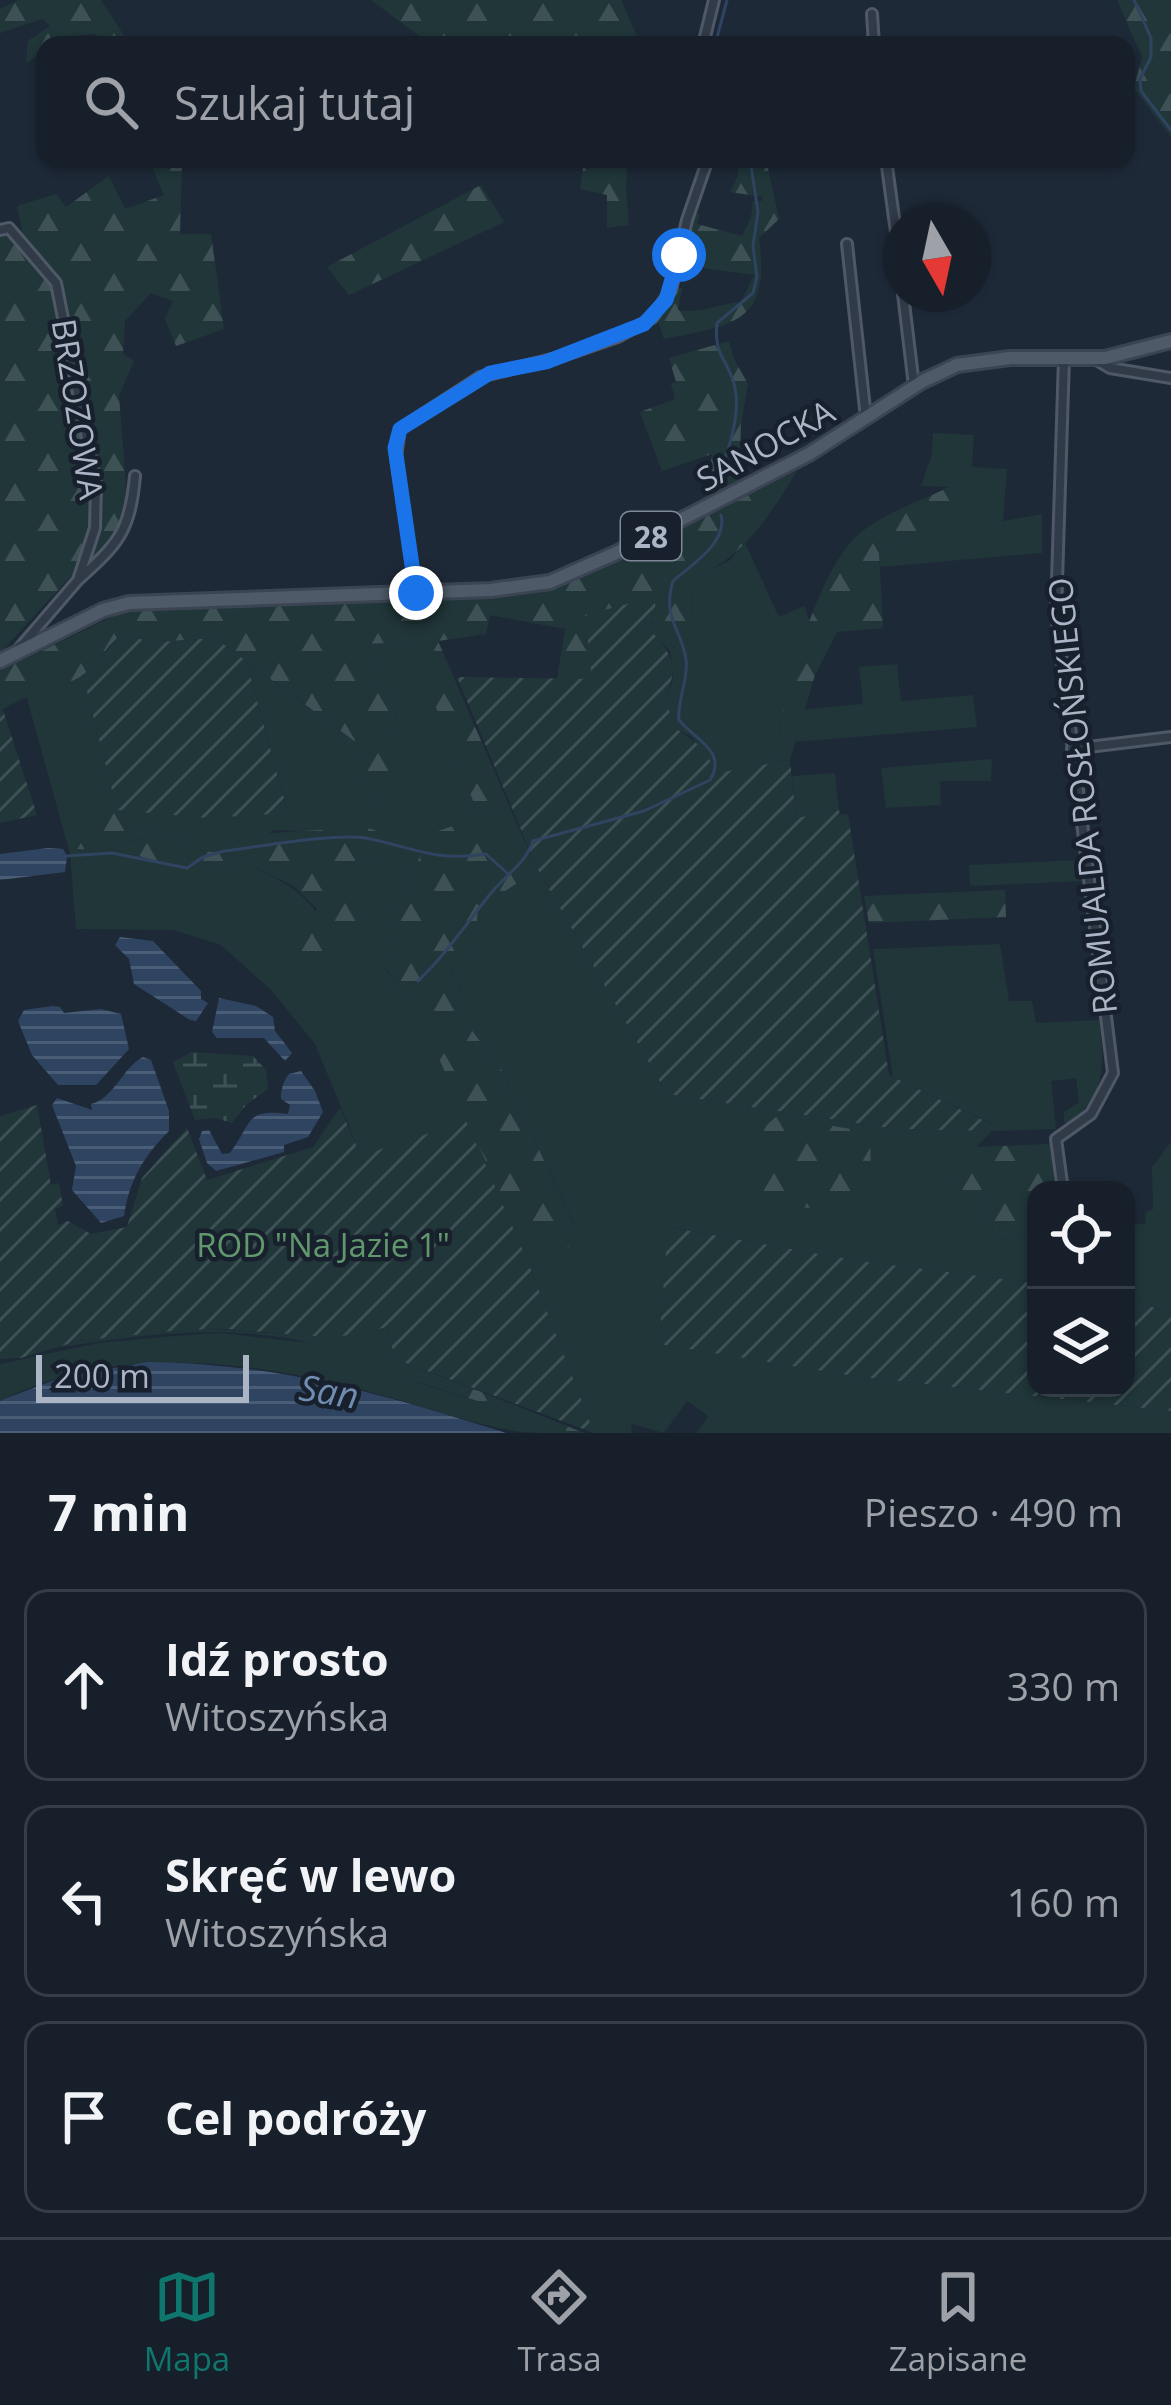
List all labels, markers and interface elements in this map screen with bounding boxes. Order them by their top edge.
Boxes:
search box [36,36,1135,168]
icon: search [78,69,144,135]
text: Szukaj tutaj [174,72,415,133]
north arrow [883,204,991,312]
route start [652,228,706,282]
street label: BRZOZOWA [42,316,114,503]
street label: SANOCKA [688,389,842,501]
road number: 28 [621,512,681,560]
route end [389,566,443,620]
street label: ROMUALDA ROSŁOŃSKIEGO [1037,576,1127,1016]
map controls [1027,1181,1135,1397]
button: locate [1027,1181,1135,1289]
park label: ROD "Na Jazie 1" [196,1222,450,1267]
button: layers [1027,1289,1135,1397]
scale bar [36,1349,249,1402]
text: 200 m [54,1353,150,1398]
water label: San [296,1362,362,1420]
text: 7 min [48,1476,190,1546]
text: Pieszo · 490 m [864,1485,1123,1538]
text: Idź prosto [165,1628,389,1689]
icon: ahead [51,1652,117,1718]
text: 330 m [1007,1659,1120,1712]
text: Witoszyńska [165,1689,389,1742]
text: Skręć w lewo [165,1844,456,1905]
icon: left [51,1868,117,1934]
text: 160 m [1007,1875,1120,1928]
text: Witoszyńska [165,1905,389,1958]
icon: arrive [51,2084,117,2150]
text: Cel podróży [165,2087,426,2148]
tab: Mapa [144,2264,230,2381]
tab: Trasa [517,2264,602,2381]
tab: Zapisane [889,2264,1027,2381]

